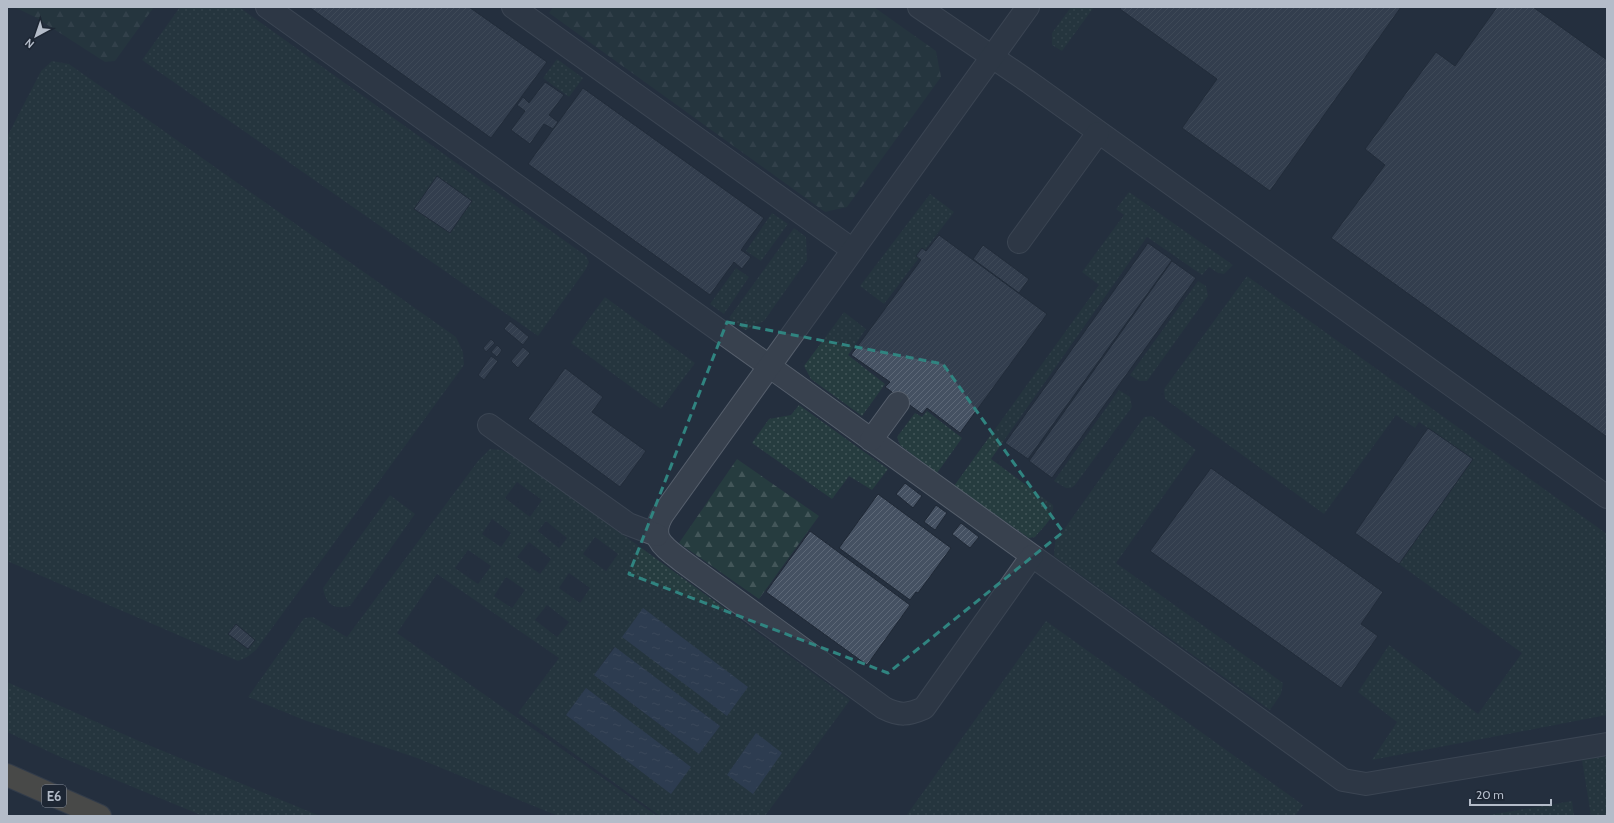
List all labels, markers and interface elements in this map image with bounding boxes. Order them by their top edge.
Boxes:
north arrow [16,16,56,56]
text: N [22,36,37,52]
scale bar [1470,781,1551,807]
road number: E6 [42,785,66,807]
text: 20 m [1476,787,1504,802]

